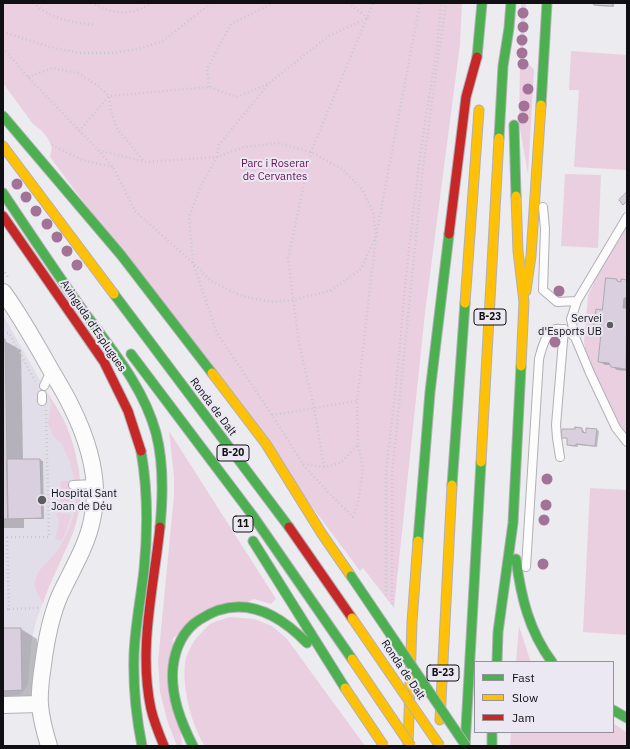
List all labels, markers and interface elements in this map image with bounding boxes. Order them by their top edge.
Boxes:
park label: Parc i Roserar de Cervantes [241,157,309,183]
street label: Avinguda d'Esplugues [57,278,129,374]
road number: B-23 [474,309,506,325]
place label: Servei d'Esports UB [538,312,602,338]
marker: Servei d'Esports UB [605,320,615,330]
street label: Ronda de Dalt [187,375,239,439]
road number: B-20 [217,445,249,461]
place label: Hospital Sant Joan de Déu [51,487,117,513]
marker: Hospital Sant Joan de Déu [36,494,48,506]
road number: 11 [233,516,253,532]
street label: Ronda de Dalt [378,638,428,702]
legend [474,661,614,733]
road number: B-23 [427,665,459,681]
text: Fast [512,670,535,685]
text: Slow [512,690,538,705]
text: Jam [512,710,535,725]

